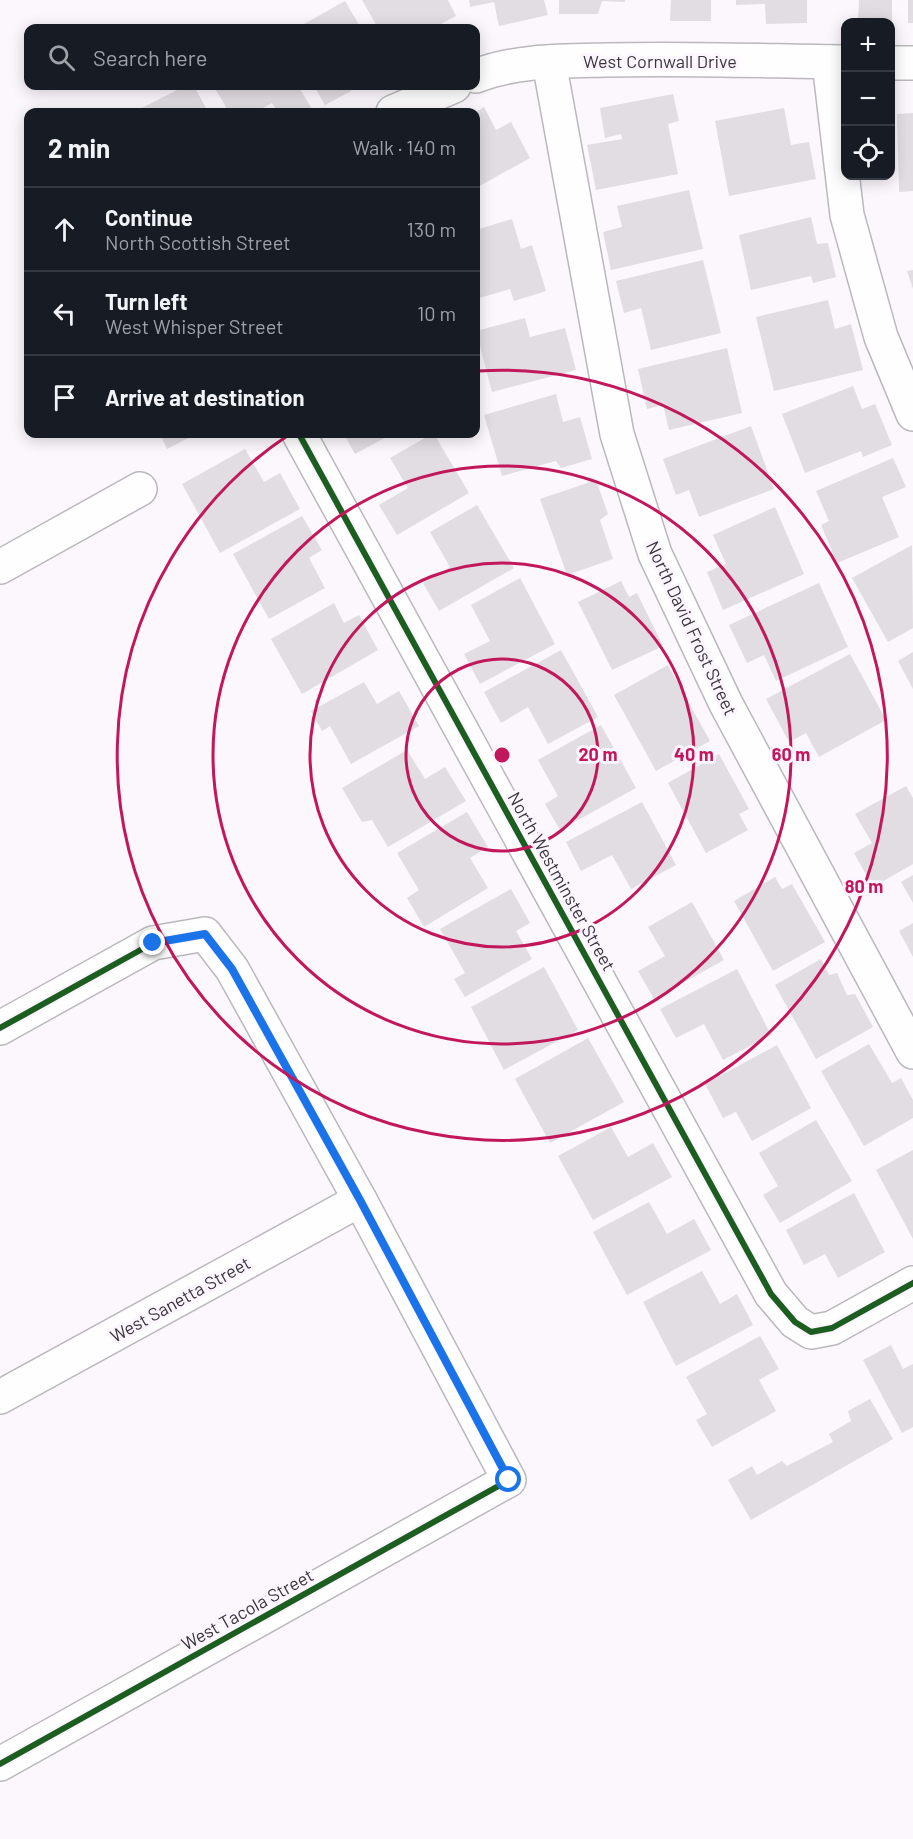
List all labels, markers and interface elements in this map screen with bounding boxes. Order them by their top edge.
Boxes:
map controls [841,18,895,180]
button: + [841,18,895,72]
search box [24,24,480,90]
icon: search [45,41,78,74]
text: Search here [93,44,207,70]
street label: West Cornwall Drive [583,50,737,72]
button: − [841,72,895,126]
button: locate [841,126,895,180]
text: 2 min [48,132,110,163]
text: Walk · 140 m [352,135,456,159]
text: Continue [105,204,193,230]
icon: ahead [48,213,81,246]
text: 130 m [407,217,456,241]
text: North Scottish Street [105,230,291,254]
text: Turn left [105,288,188,314]
icon: left [48,297,81,330]
text: 10 m [417,301,456,325]
text: West Whisper Street [105,314,283,338]
icon: arrive [48,381,81,414]
text: Arrive at destination [105,384,304,410]
street label: North David Frost Street [642,537,742,719]
text: 20 m [579,743,617,765]
text: 40 m [674,743,714,765]
text: 60 m [772,743,810,765]
centre of rings [492,745,512,765]
street label: North Westminster Street [504,788,620,974]
text: 80 m [845,875,883,897]
route end [139,929,165,955]
street label: West Sanetta Street [106,1251,254,1347]
route start [495,1466,521,1492]
street label: West Tacola Street [177,1564,317,1654]

